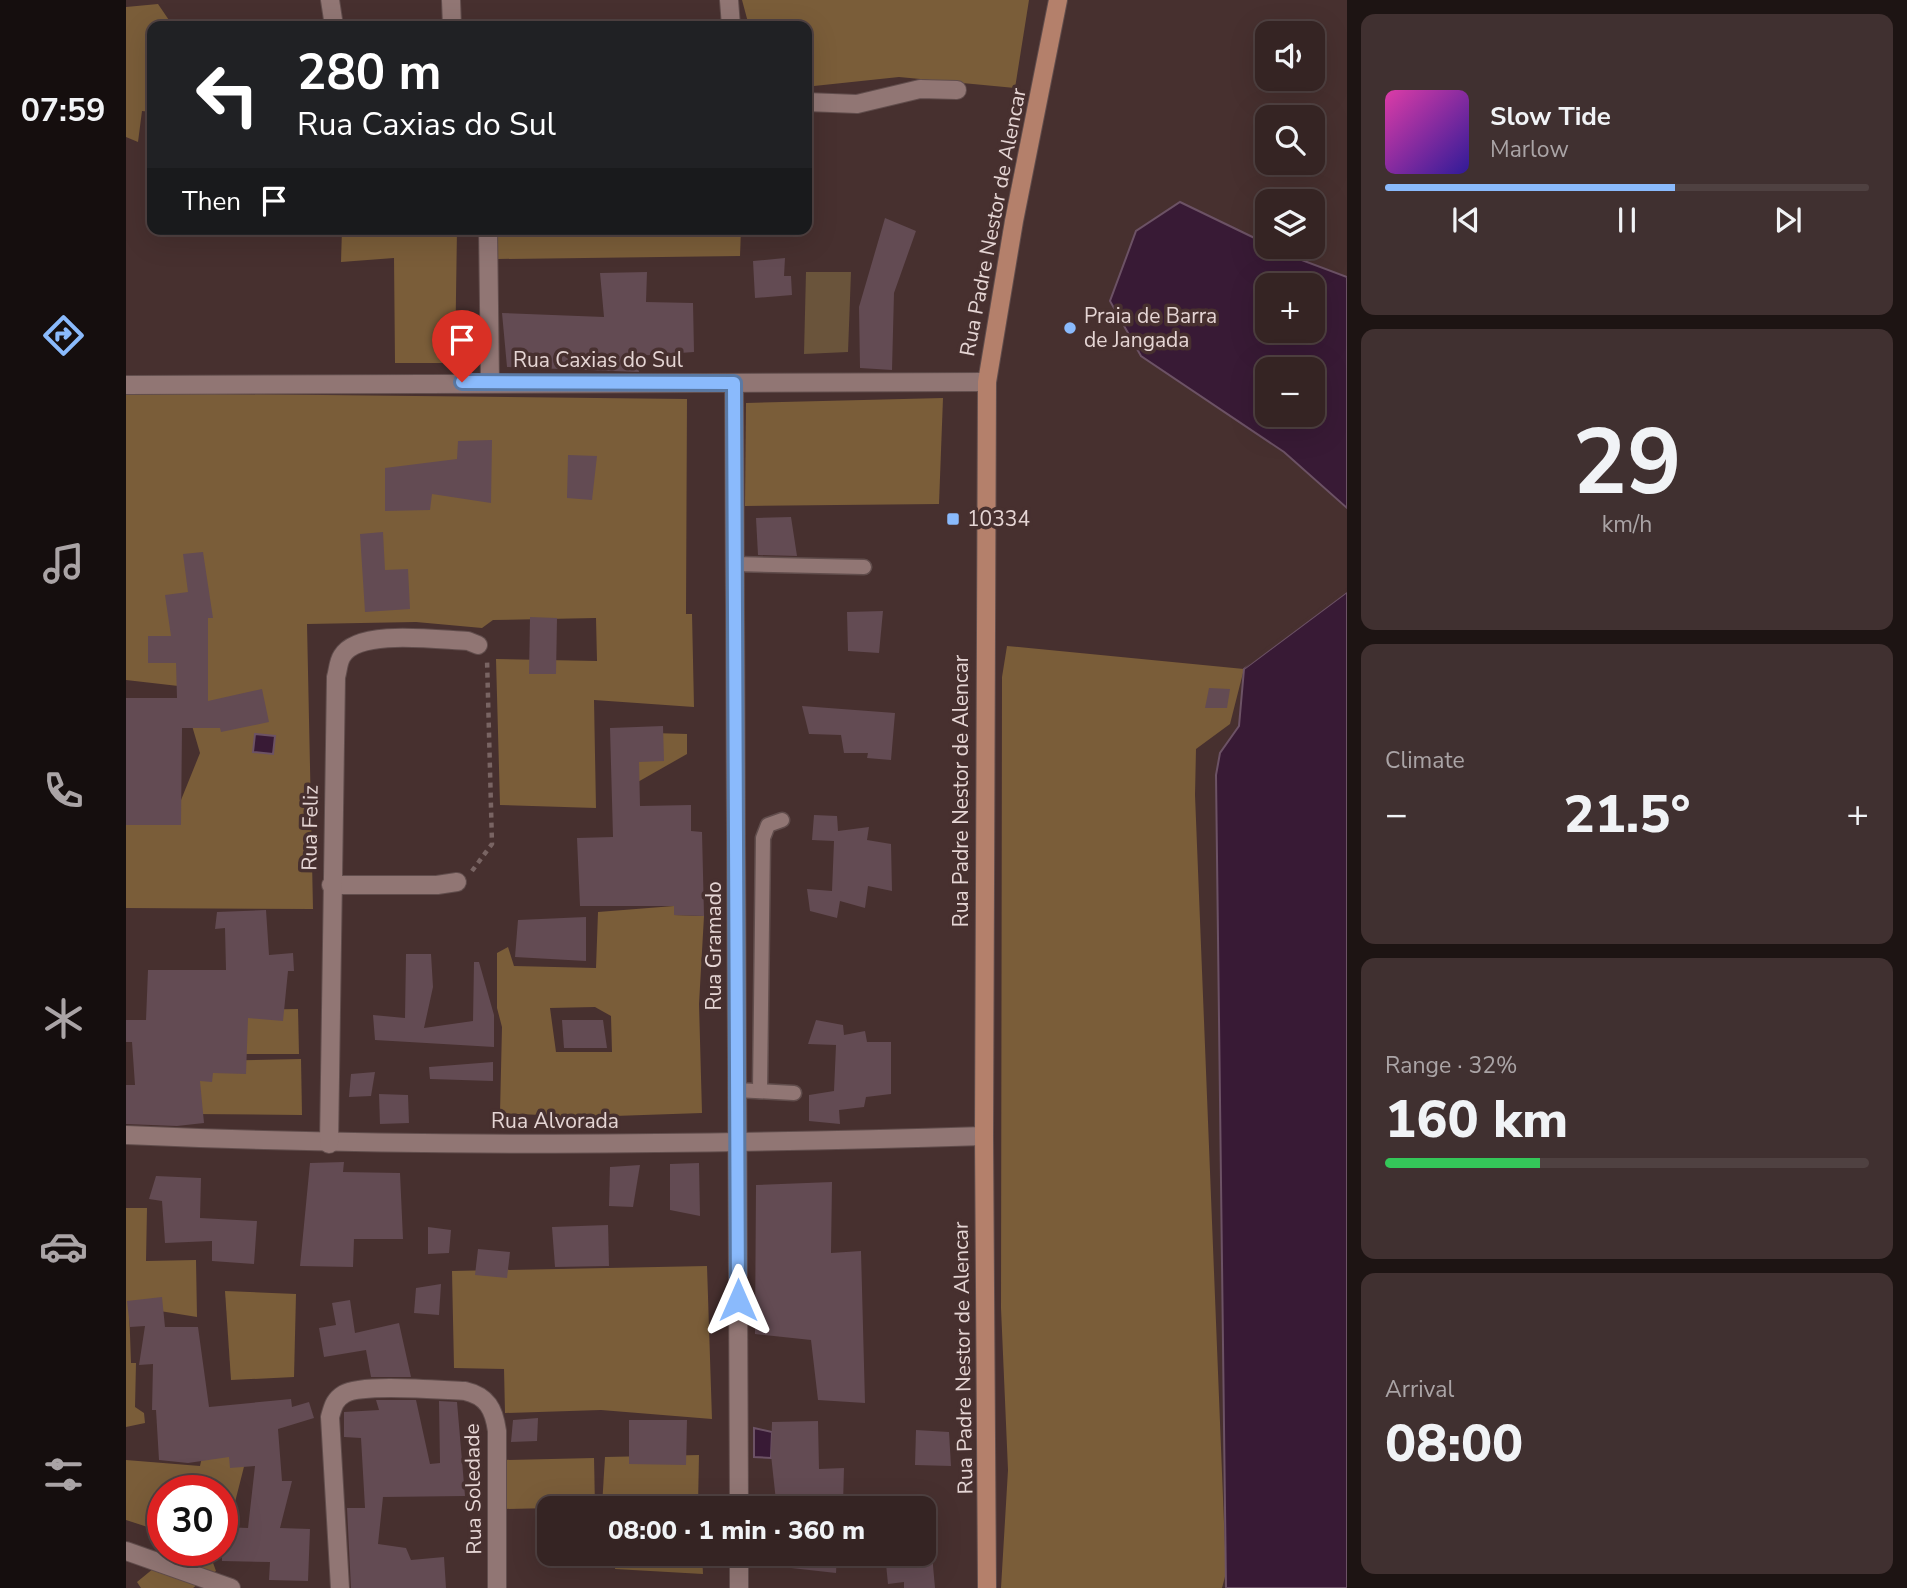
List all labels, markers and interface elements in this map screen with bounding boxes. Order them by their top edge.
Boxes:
map controls [1255,21,1325,427]
button: sound [1255,21,1325,91]
text: 280 m [297,39,441,106]
icon: left [182,49,273,140]
street label: Rua Padre Nestor de Alencar [953,85,1033,358]
text: 07:59 [21,89,105,132]
text: Slow Tide [1490,99,1611,134]
text: Rua Caxias do Sul [297,103,556,146]
button: search [1255,105,1325,175]
text: Marlow [1490,134,1569,165]
icon: arrive [255,182,293,220]
text: Then [182,184,241,219]
button: layers [1255,189,1325,259]
icon: previous [1447,201,1485,239]
icon: pause [1608,201,1646,239]
icon: next [1769,201,1807,239]
button: + [1255,273,1325,343]
place label: Praia de Barra de Jangada [1084,302,1217,354]
pin [432,310,492,382]
icon: directions [39,311,88,360]
marker: Praia de Barra de Jangada [1062,320,1078,336]
icon: arrive [443,321,481,359]
street label: Rua Caxias do Sul [513,346,684,374]
button: − [1255,357,1325,427]
text: 29 [1572,401,1682,525]
place label: 10334 [967,505,1030,533]
text: km/h [1602,509,1652,540]
marker: 10334 [945,511,961,527]
icon: music [39,539,88,588]
street label: Rua Padre Nestor de Alencar [947,654,975,927]
text: Climate [1385,745,1465,776]
icon: phone [39,766,88,815]
text: 21.5° [1563,779,1691,850]
street label: Rua Feliz [295,785,325,871]
text: − [1385,789,1408,840]
text: + [1846,789,1869,840]
street label: Rua Gramado [700,881,728,1011]
icon: climate [39,994,88,1043]
text: Range · 32% [1385,1050,1517,1081]
text: 160 km [1385,1084,1568,1155]
street label: Rua Alvorada [491,1107,619,1135]
street label: Rua Padre Nestor de Alencar [947,1221,979,1495]
icon: car [39,1222,88,1271]
position arrow [701,1263,775,1337]
text: Arrival [1385,1374,1454,1405]
text: 08:00 [1385,1408,1523,1479]
street label: Rua Soledade [458,1423,488,1555]
icon: filters [39,1450,88,1499]
speed limit sign: 30 [147,1475,238,1566]
text: 08:00 · 1 min · 360 m [608,1513,865,1548]

